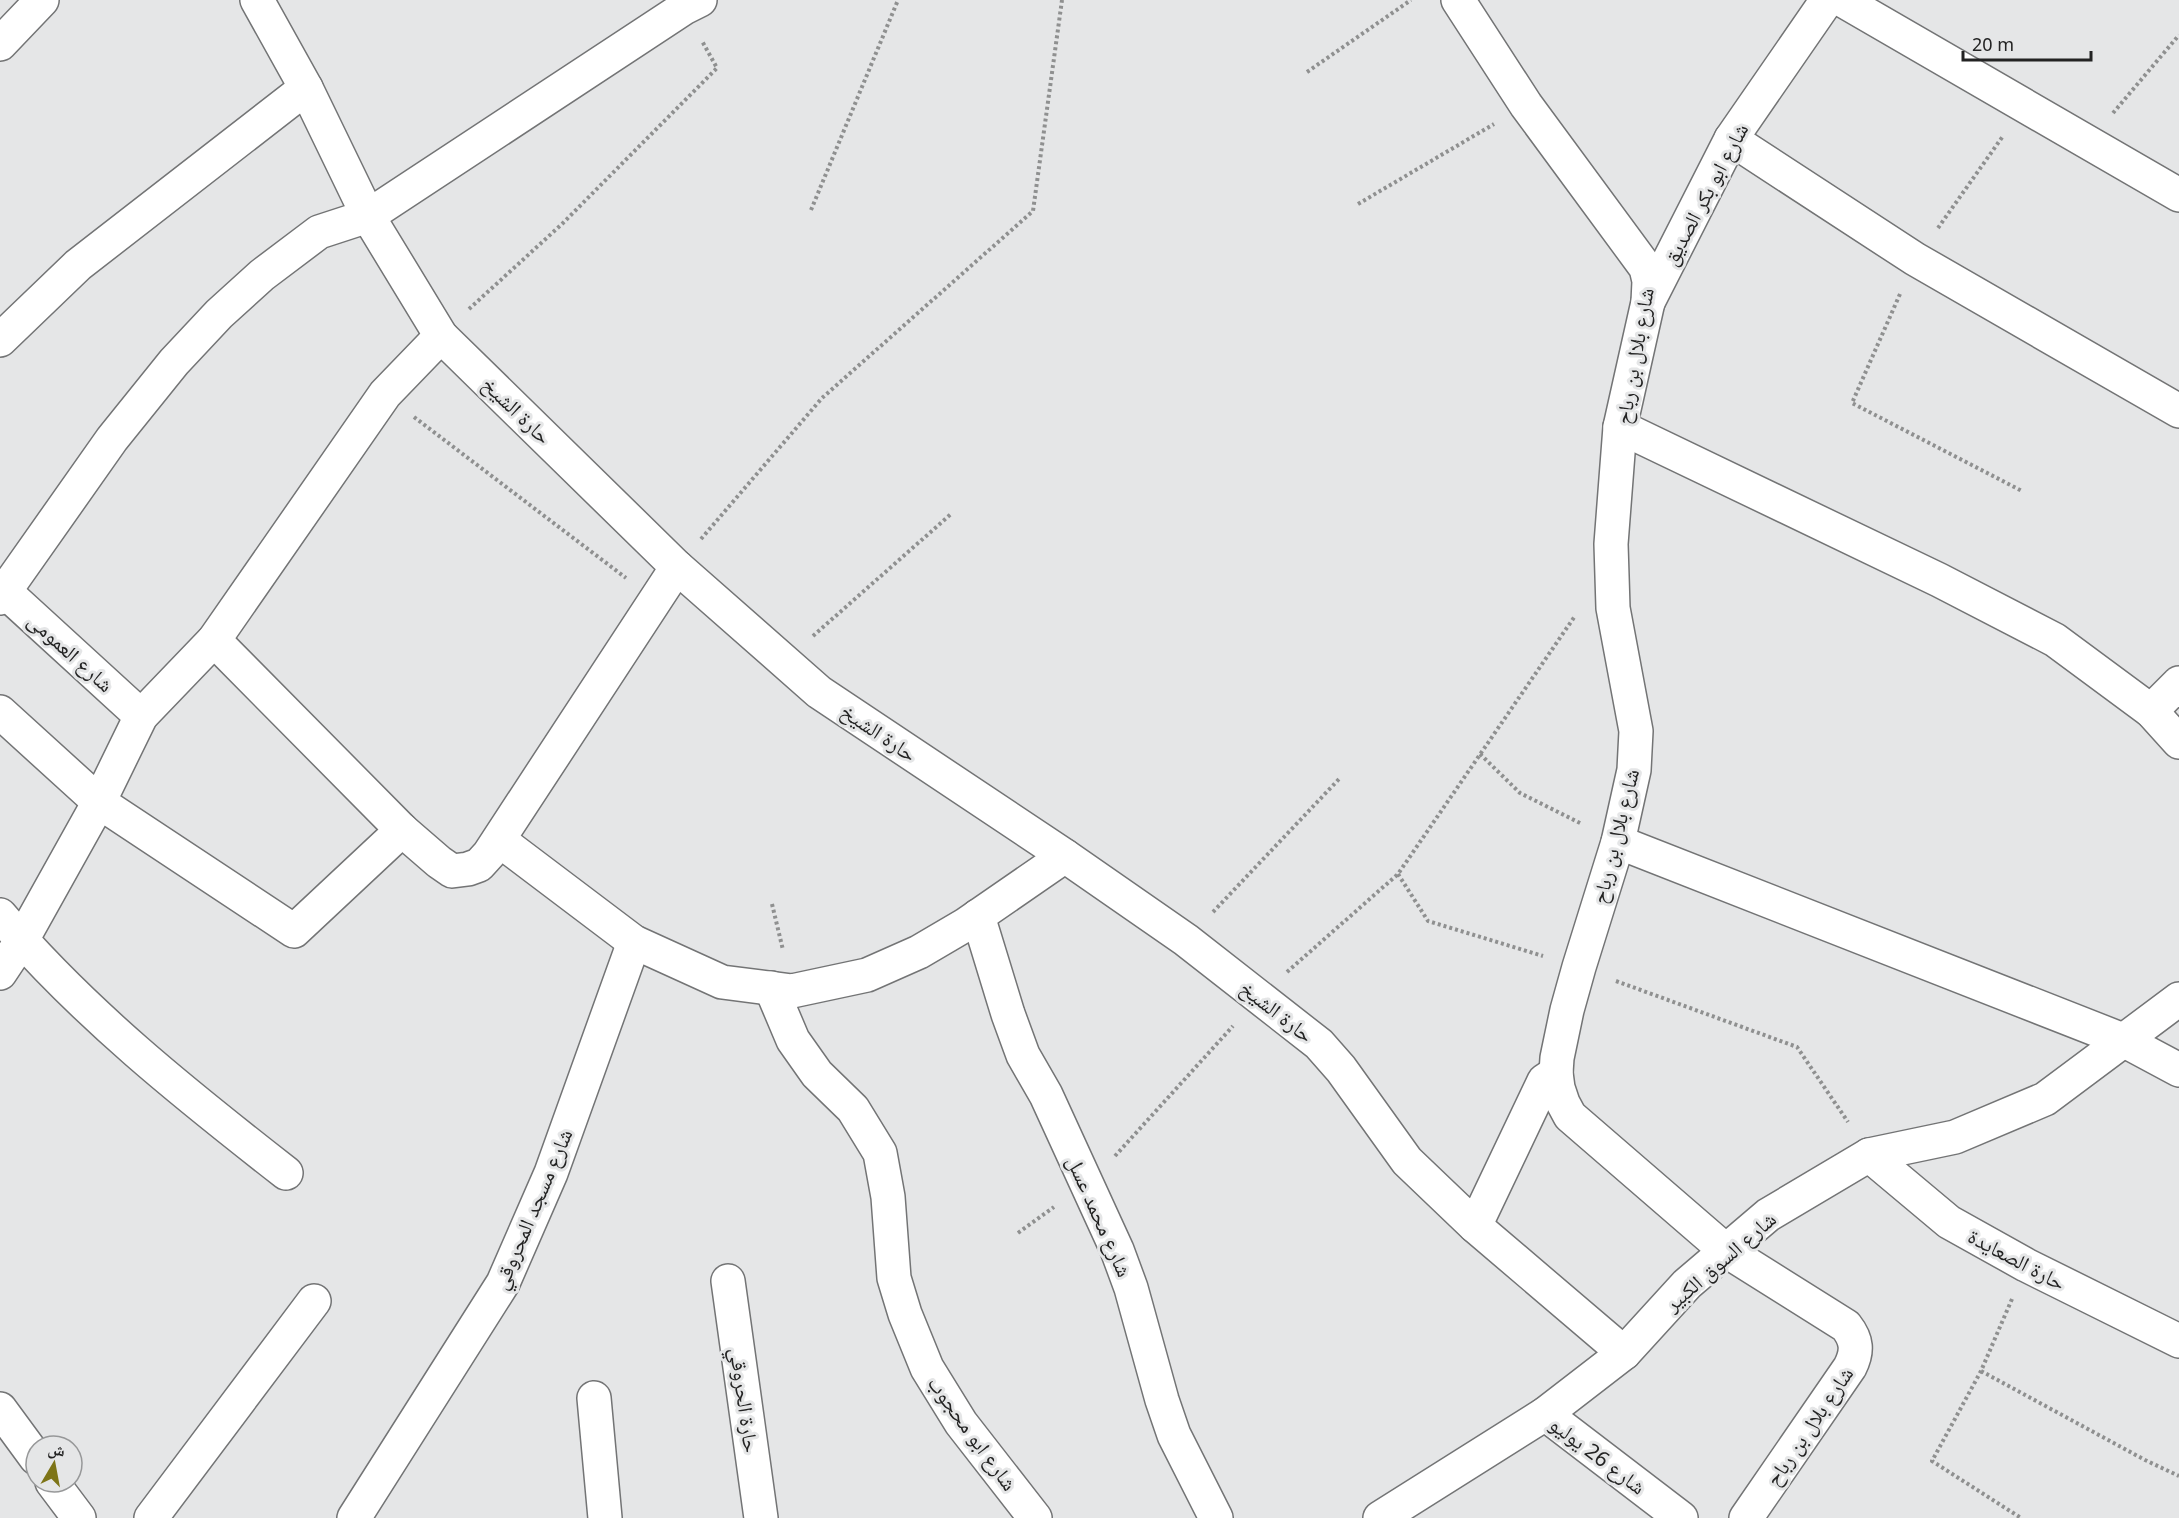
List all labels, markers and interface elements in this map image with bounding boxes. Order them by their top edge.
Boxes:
scale bar [1963,24,2090,62]
text: 20 m [1972,32,2014,56]
street label: شارع ابو بكر الصديق [1656,118,1754,270]
street label: شارع بلال بن رباح [1608,286,1660,426]
street label: حارة الشيخ [476,370,558,450]
street label: شارع العمومى [22,606,120,698]
street label: حارة الشيخ [836,696,922,768]
street label: شارع بلال بن رباح [1585,766,1645,906]
street label: حارة الشيخ [1235,974,1319,1048]
street label: شارع مسجد المحروقي [486,1124,582,1295]
street label: شارع محمد عسل [1061,1151,1139,1281]
street label: شارع السوق الكبير [1658,1205,1782,1318]
street label: حارة الصعايدة [1963,1222,2071,1296]
street label: حارة الحروقي [720,1346,766,1455]
street label: شارع بلال بن رباح [1759,1361,1859,1491]
street label: شارع ابو محجوب [922,1370,1024,1496]
street label: شارع 26 يوليو [1544,1410,1652,1500]
north arrow [24,1434,84,1494]
text: ش [46,1437,67,1462]

